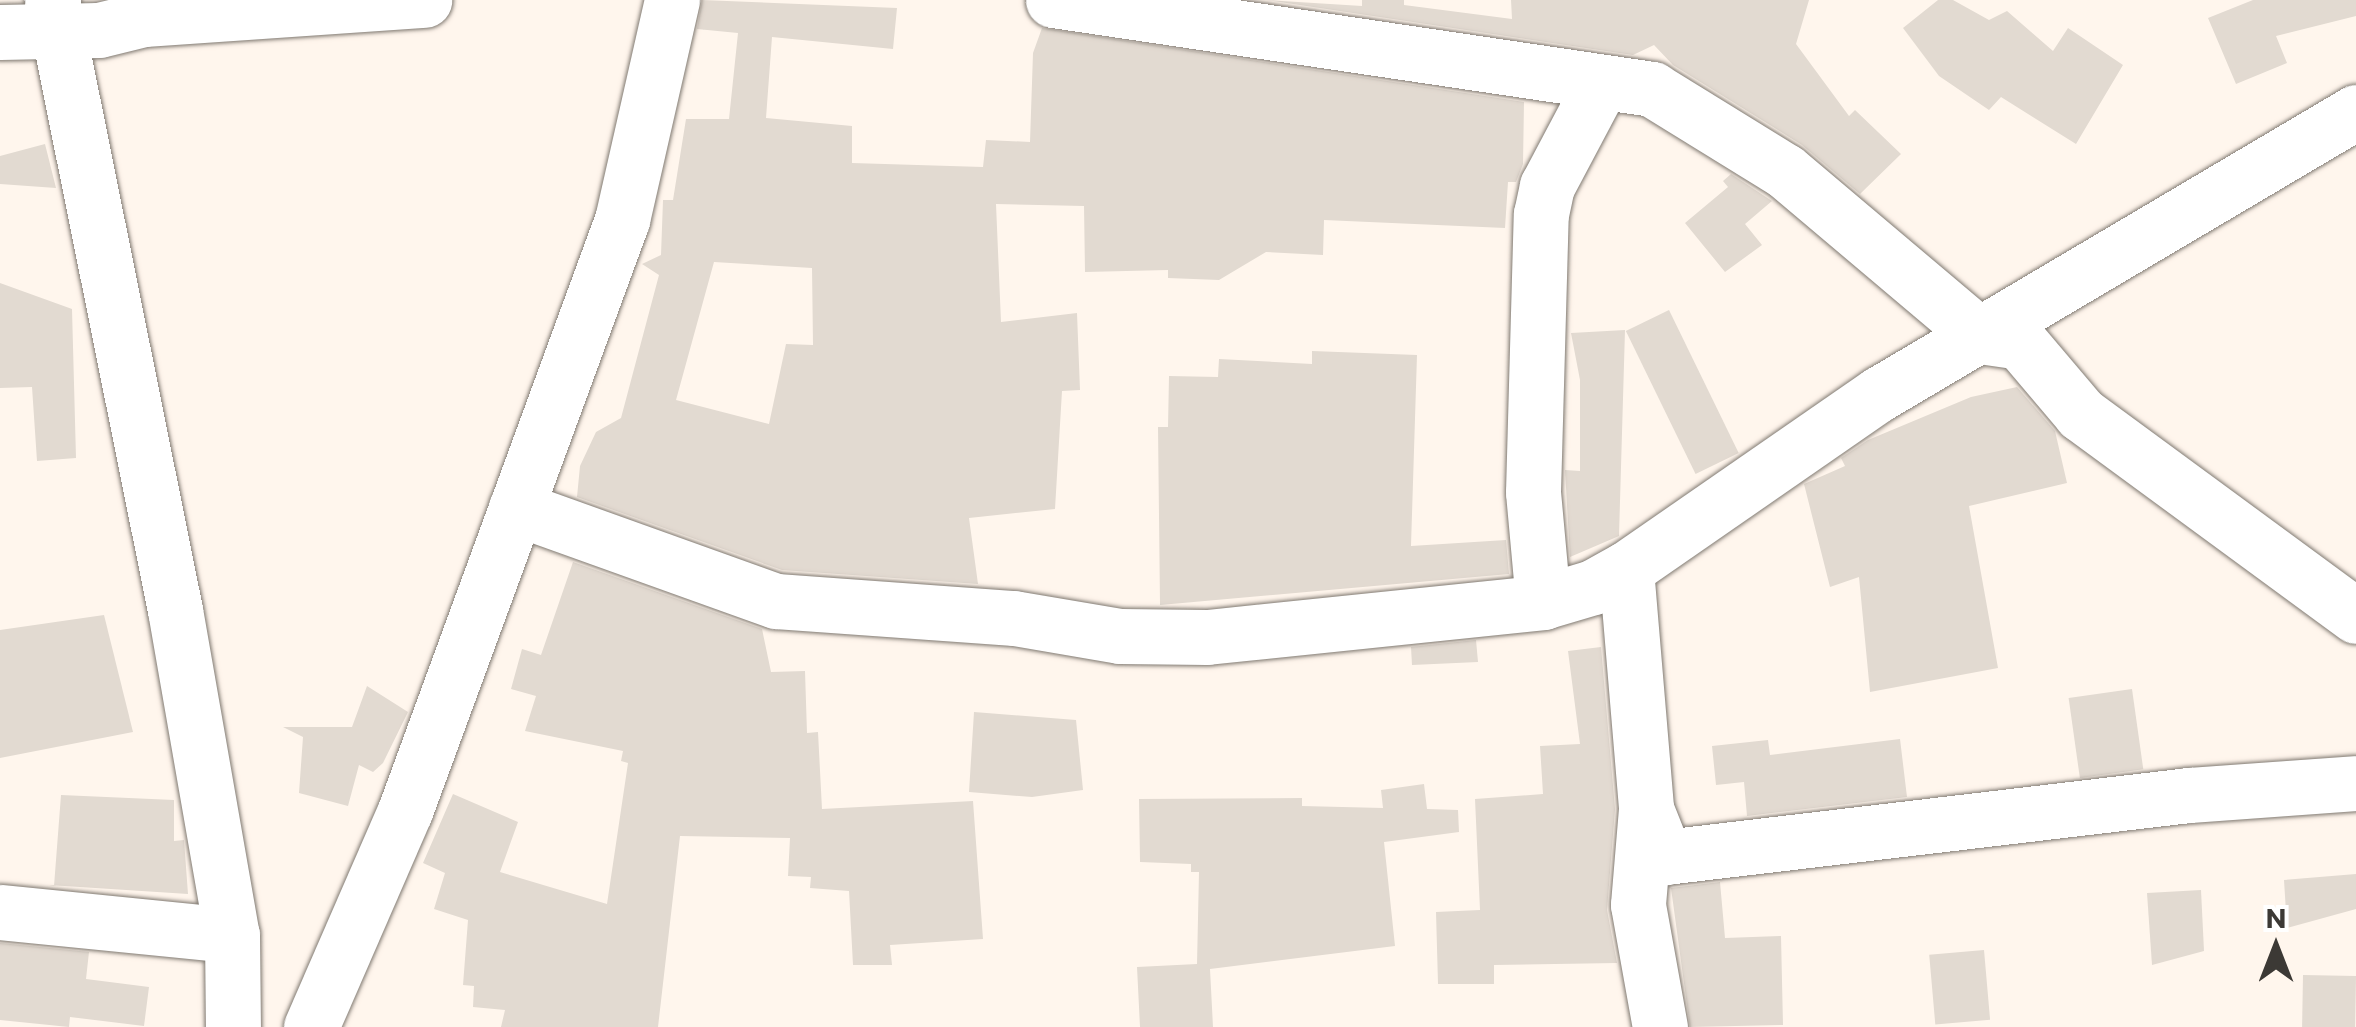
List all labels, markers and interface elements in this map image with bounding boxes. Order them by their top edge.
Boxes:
north arrow [2226,897,2326,997]
text: N [2266,900,2287,934]

